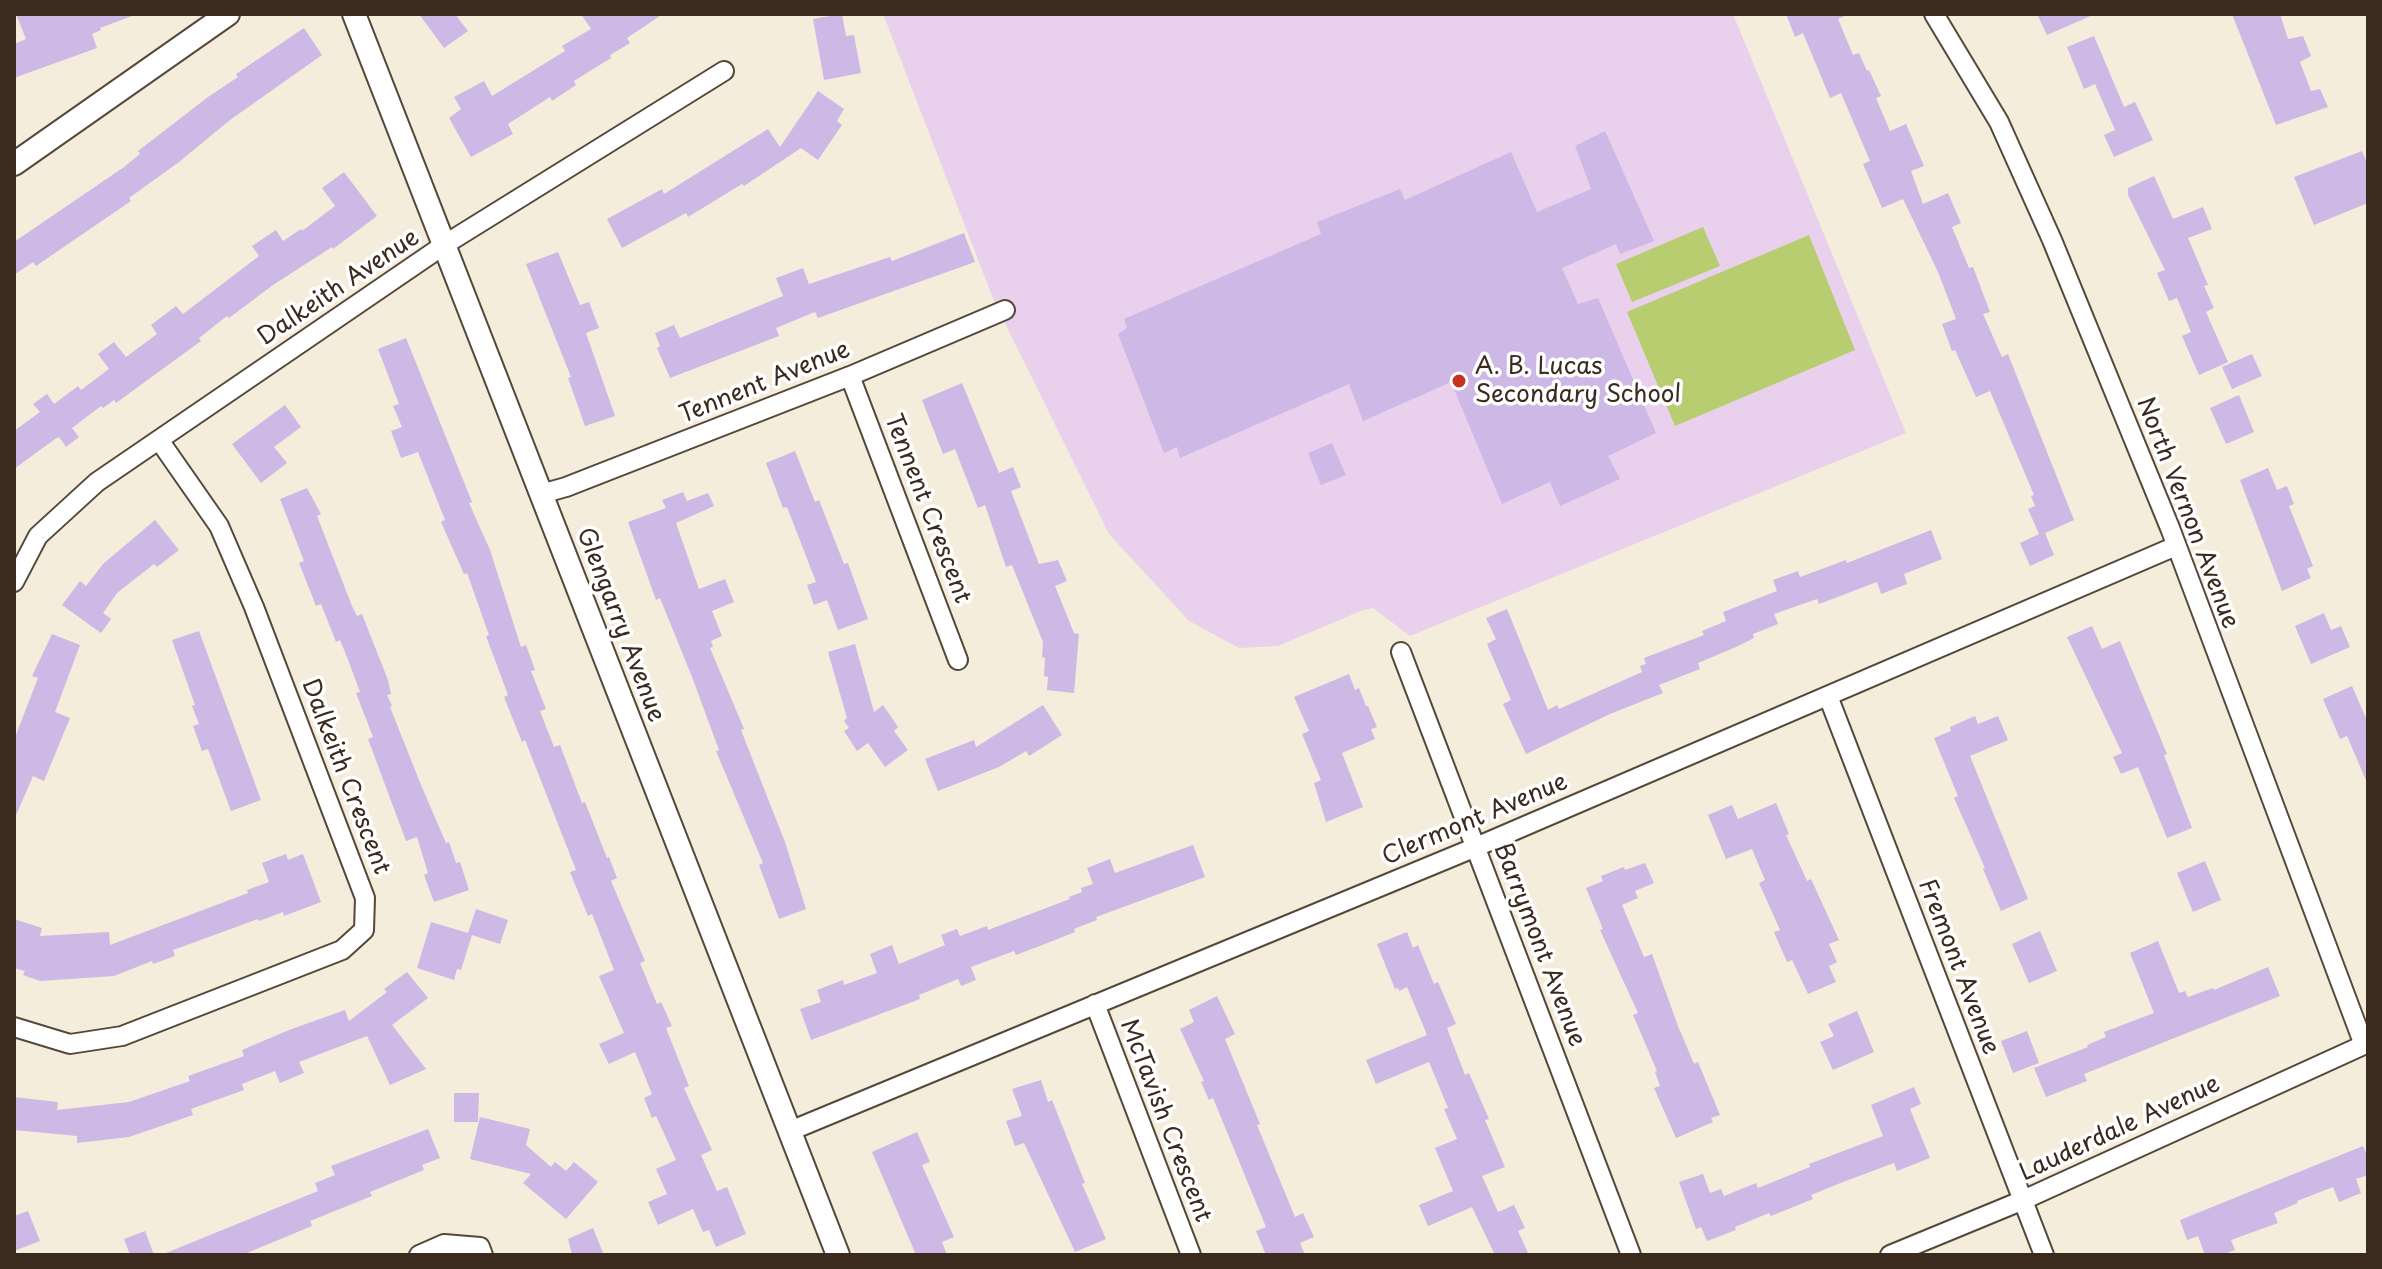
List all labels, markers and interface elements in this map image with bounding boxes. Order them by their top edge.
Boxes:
street label: Dalkeith Avenue [253,224,425,352]
street label: Tennent Avenue [676,336,854,430]
place label: A. B. Lucas Secondary School [1475,353,1681,409]
marker: A. B. Lucas Secondary School [1450,372,1468,390]
street label: North Vernon Avenue [2130,393,2244,633]
street label: Tennent Crescent [878,410,976,608]
street label: Glengarry Avenue [570,524,670,726]
street label: Dalkeith Crescent [294,675,396,879]
street label: Clermont Avenue [1378,768,1572,872]
street label: Barrymont Avenue [1487,839,1591,1051]
street label: Fremont Avenue [1911,875,2005,1059]
street label: McTavish Crescent [1113,1016,1217,1226]
street label: Lauderdale Avenue [2015,1070,2225,1188]

